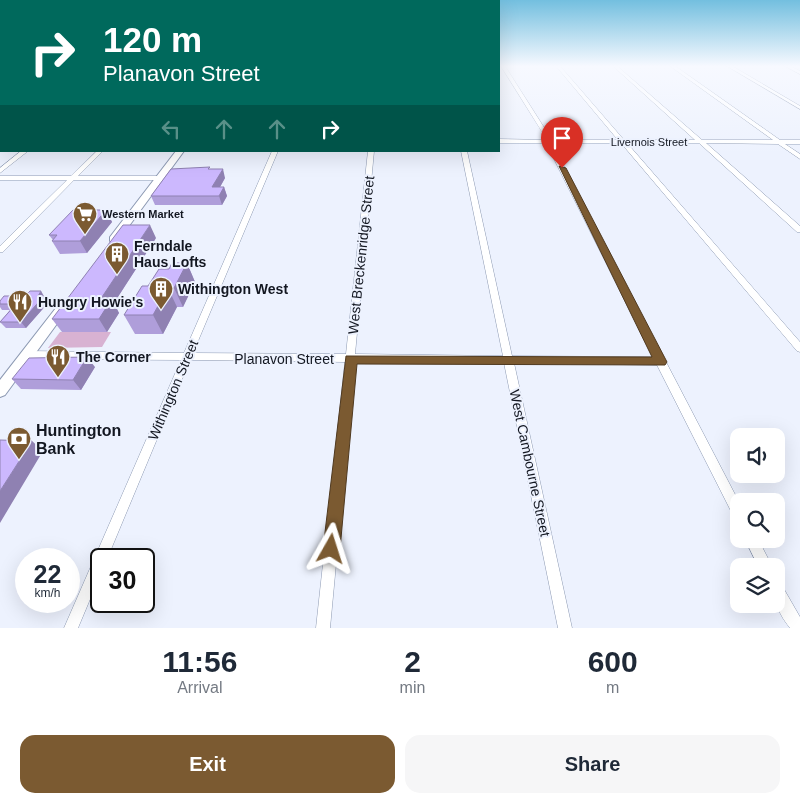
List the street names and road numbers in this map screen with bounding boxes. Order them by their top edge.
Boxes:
street label: Livernois Street [611,136,687,148]
street label: West Breckenridge Street [345,175,377,335]
street label: Withington Street [145,337,201,443]
street label: Planavon Street [234,351,334,367]
street label: West Cambourne Street [507,388,553,538]

